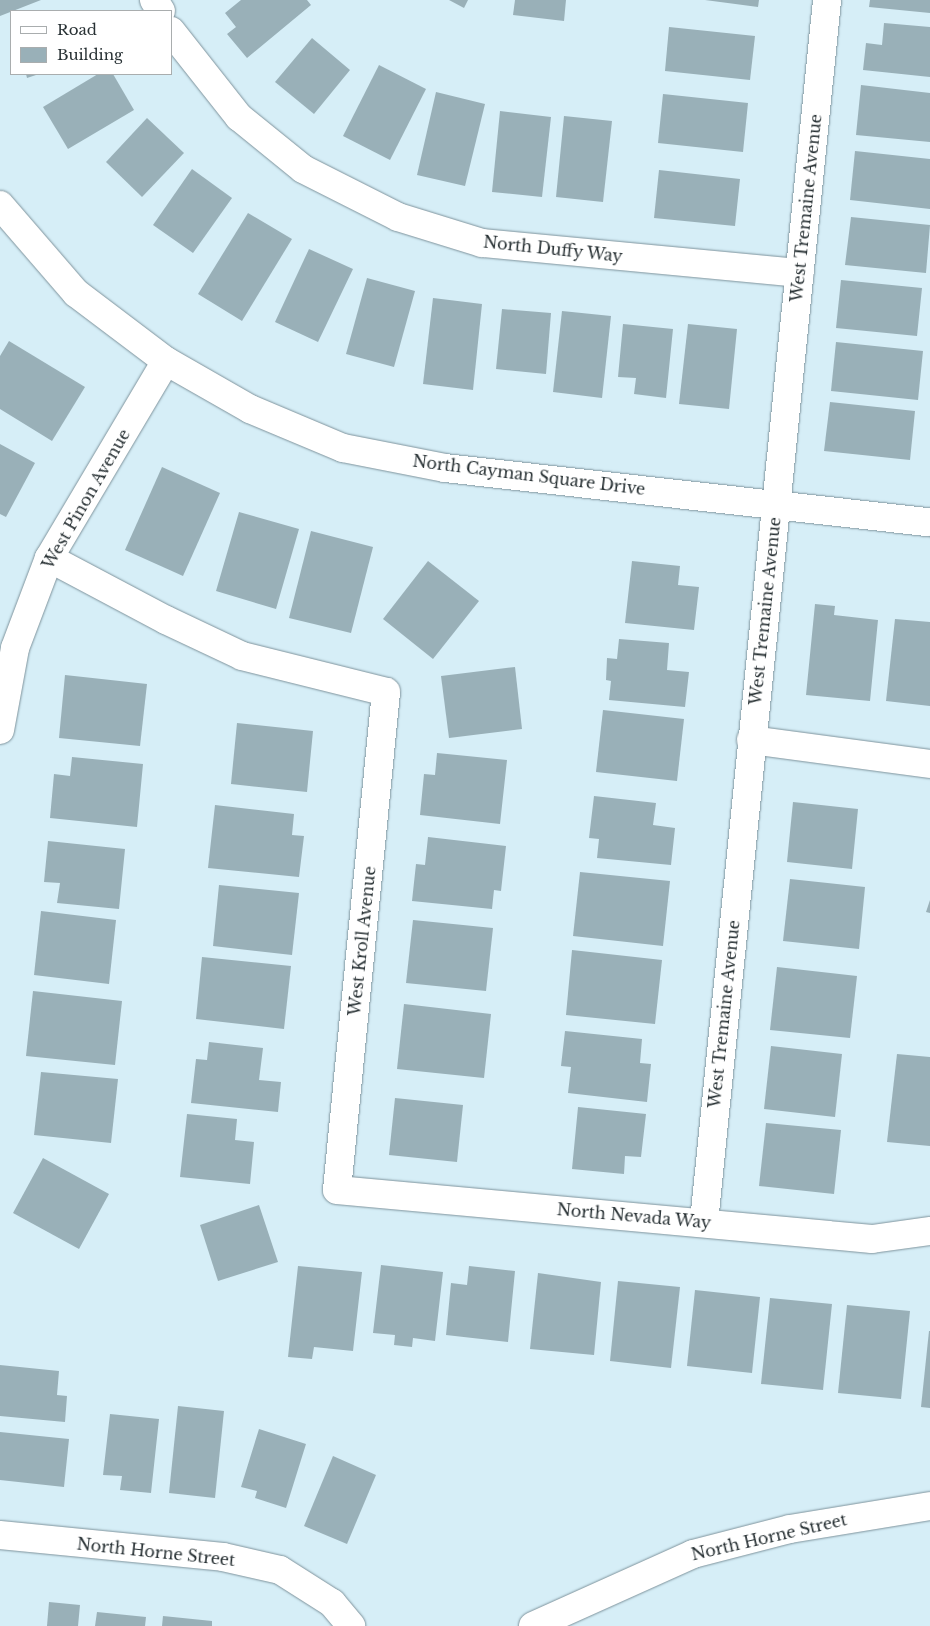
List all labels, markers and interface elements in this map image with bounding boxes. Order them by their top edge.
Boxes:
legend [10,10,172,75]
text: Road [57,20,97,39]
text: Building [57,45,123,64]
street label: West Tremaine Avenue [787,112,825,304]
street label: North Duffy Way [482,232,624,266]
street label: West Pinon Avenue [38,425,134,573]
street label: North Cayman Square Drive [412,451,646,499]
street label: West Tremaine Avenue [746,515,784,707]
street label: West Kroll Avenue [345,865,379,1017]
street label: West Tremaine Avenue [705,918,743,1110]
street label: North Nevada Way [556,1200,712,1232]
street label: North Horne Street [689,1510,849,1564]
street label: North Horne Street [76,1534,236,1570]

